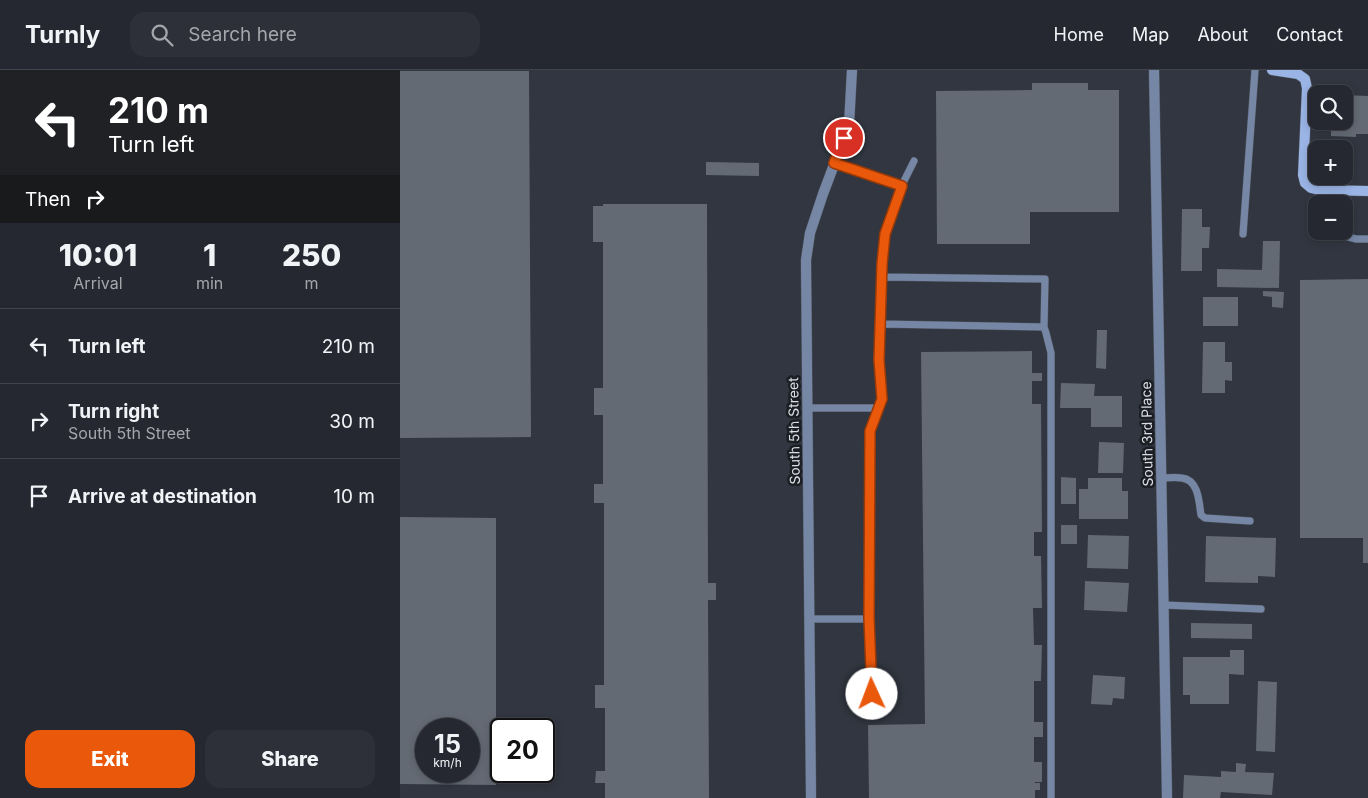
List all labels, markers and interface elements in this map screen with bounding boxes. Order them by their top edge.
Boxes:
search box [130,12,480,57]
text: Turnly [25,20,100,49]
icon: search [148,21,176,49]
text: Search here [188,23,297,46]
text: Home [1054,24,1104,45]
text: Map [1132,24,1169,45]
text: About [1197,24,1248,45]
text: Contact [1276,24,1343,45]
map controls [1308,85,1353,240]
button: search [1308,85,1353,130]
text: 210 m [108,89,209,131]
icon: left [25,90,90,155]
pin [823,117,865,159]
icon: arrive [830,124,858,152]
text: Turn left [108,131,194,157]
button: + [1308,140,1353,185]
icon: right [81,185,109,213]
text: Then [25,188,71,211]
button: − [1308,195,1353,240]
text: 10:01 [59,237,137,273]
text: 1 [203,237,216,273]
text: 250 [282,237,341,273]
text: Arrival [73,273,123,293]
text: min [196,273,223,293]
text: m [305,273,319,293]
icon: left [25,332,53,360]
text: Turn left [68,335,146,358]
text: 210 m [322,335,375,358]
street label: South 5th Street [784,377,803,485]
street label: South 3rd Place [1137,381,1156,487]
text: Turn right [68,400,159,423]
icon: right [25,407,53,435]
text: 30 m [329,410,375,433]
text: South 5th Street [68,423,191,443]
icon: arrive [25,482,53,510]
text: Arrive at destination [68,485,257,508]
text: 10 m [333,485,375,508]
position arrow [845,667,897,719]
speed limit sign: 20 [490,718,555,783]
text: 15 [434,729,461,759]
button: Exit [25,730,195,788]
button: Share [205,730,375,788]
text: km/h [433,755,462,770]

